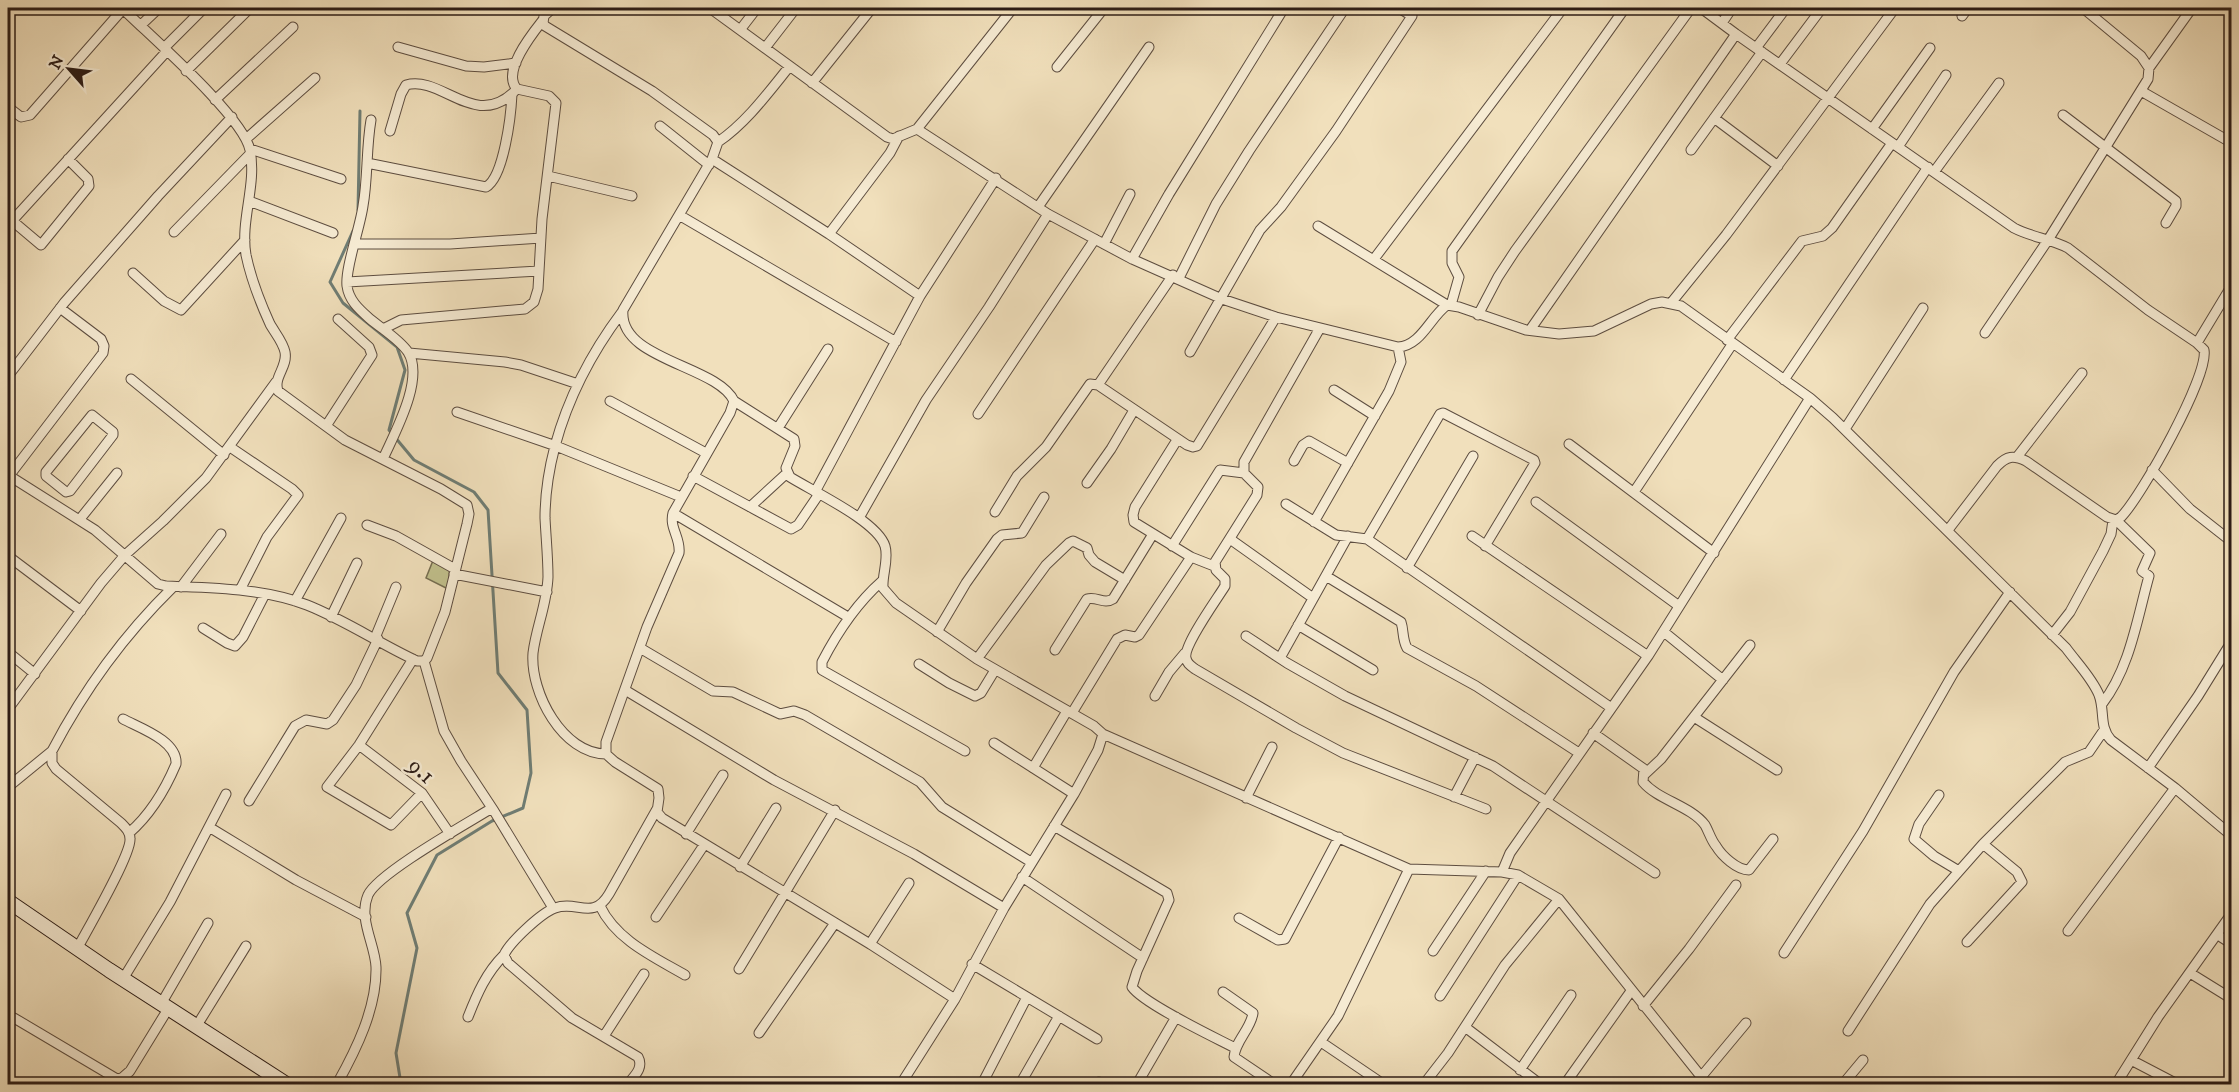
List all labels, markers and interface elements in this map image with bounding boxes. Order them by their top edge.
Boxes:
north arrow [39,39,99,99]
text: N [45,52,69,73]
street label: 9.1 [401,750,441,791]

